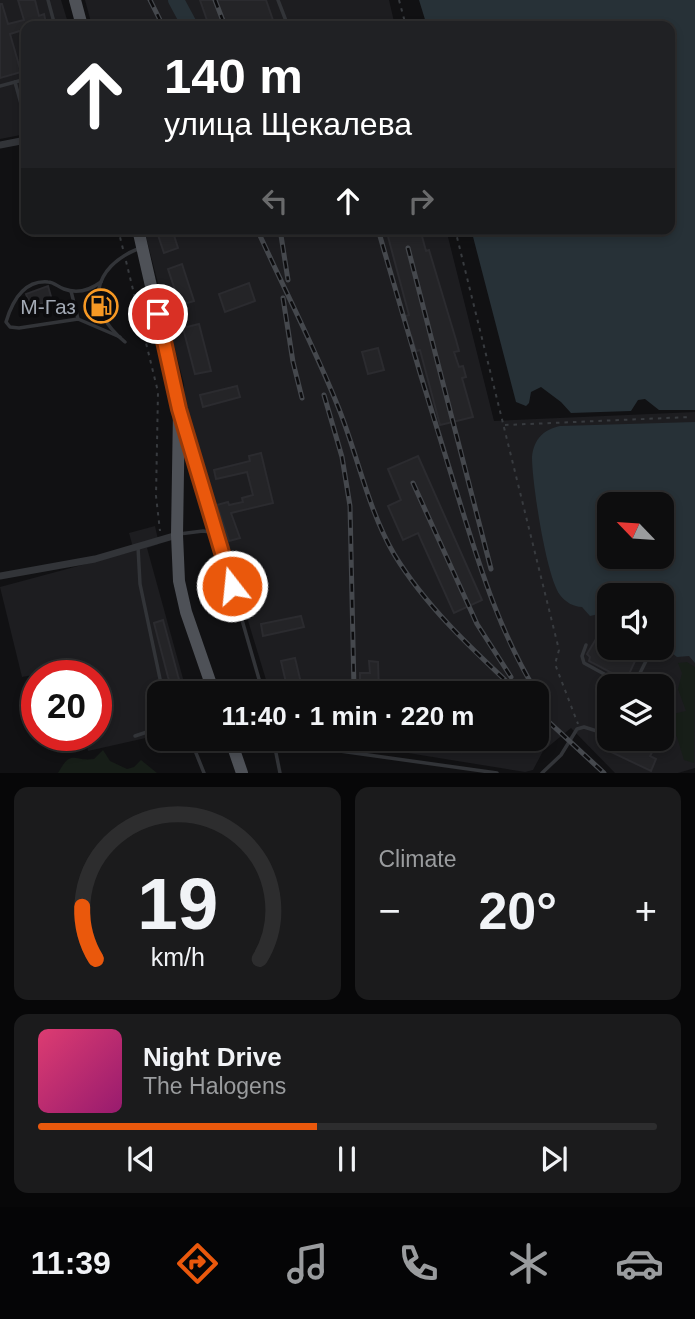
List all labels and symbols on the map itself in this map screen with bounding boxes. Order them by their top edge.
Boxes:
pin [128,284,188,344]
fuel station icon: М-Газ [82,287,120,325]
place label: М-Газ [20,295,76,318]
north arrow [597,492,674,569]
position arrow [195,549,269,623]
speed limit sign: 20 [21,660,112,751]

